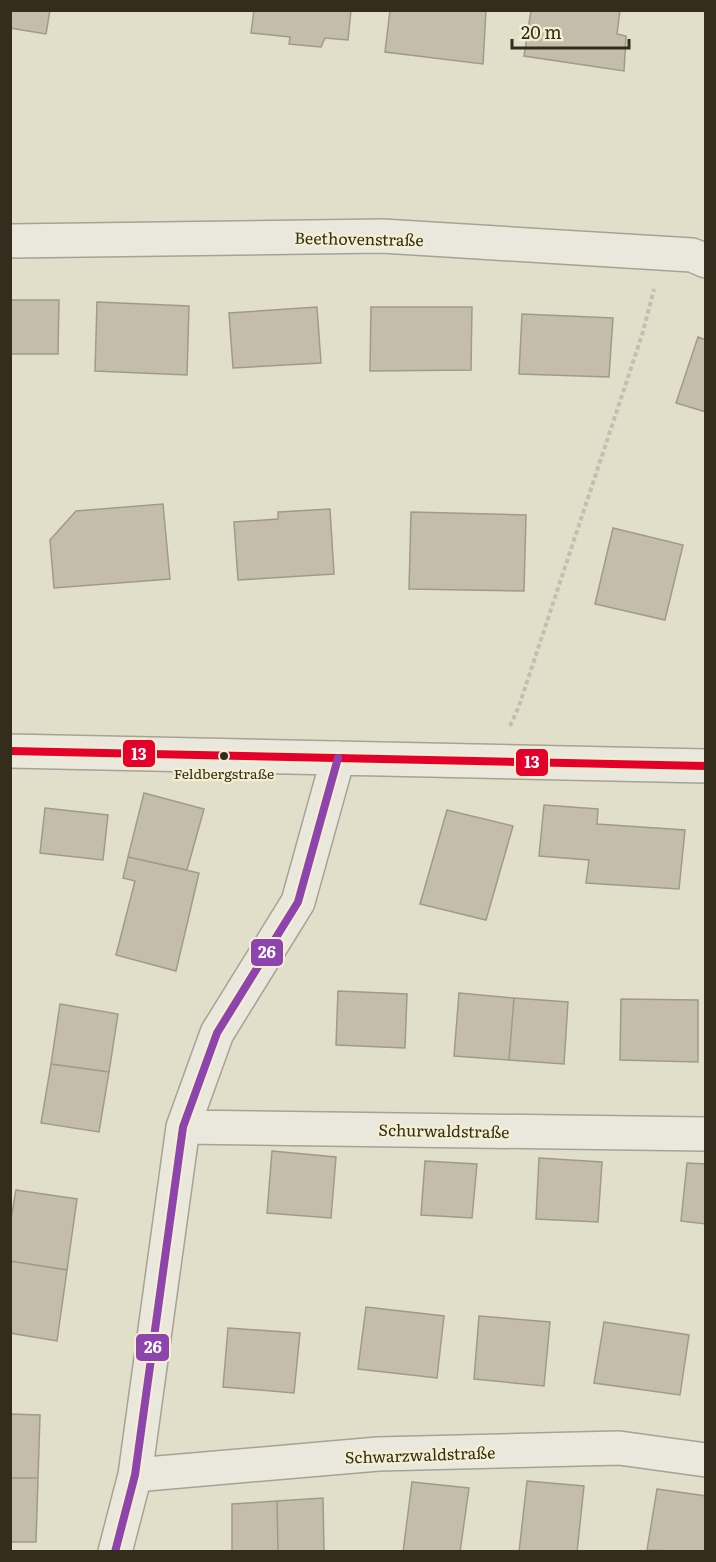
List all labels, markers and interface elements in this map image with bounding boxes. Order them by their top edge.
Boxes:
scale bar [512,12,629,50]
text: 20 m [521,18,562,45]
street label: Beethovenstraße [294,225,424,251]
line badge: 13 [122,739,156,768]
text: 13 [131,741,147,765]
line badge: 13 [515,748,549,777]
text: 13 [524,749,540,773]
marker: Feldbergstraße [218,750,230,762]
place label: Feldbergstraße [174,763,274,783]
line badge: 26 [250,938,284,967]
text: 26 [258,939,276,963]
street label: Schurwaldstraße [378,1117,510,1143]
line badge: 26 [135,1333,170,1362]
text: 26 [144,1334,162,1358]
street label: Schwarzwaldstraße [344,1439,496,1469]

